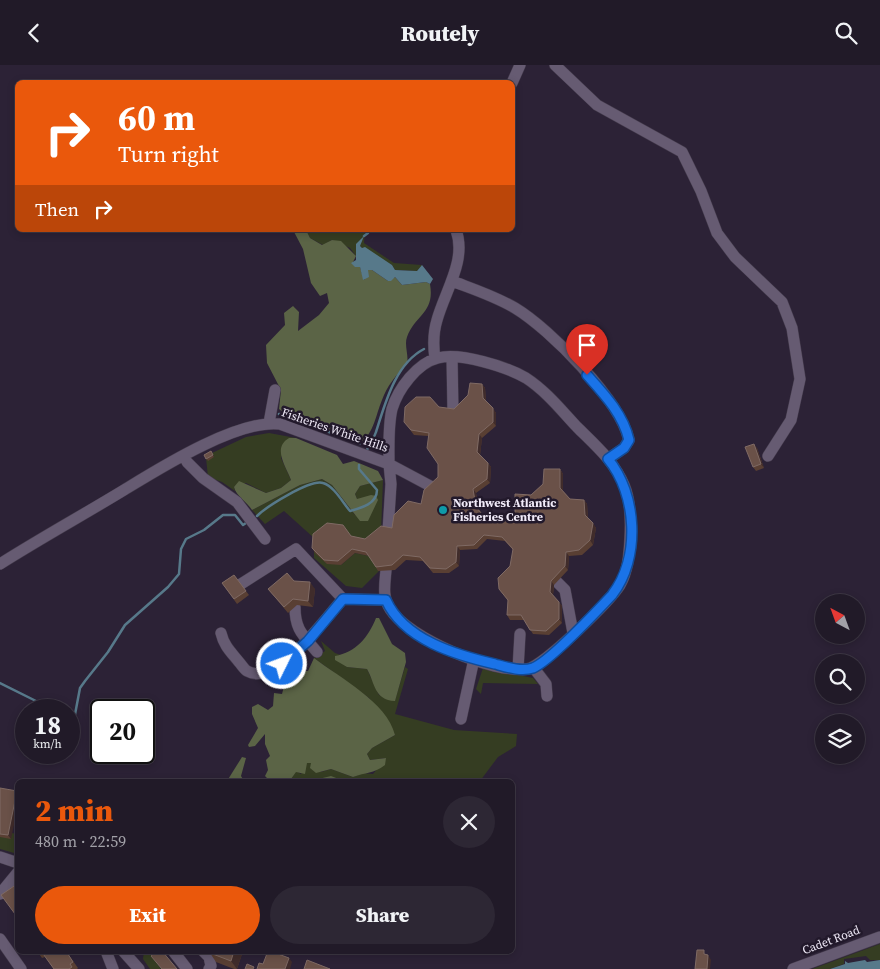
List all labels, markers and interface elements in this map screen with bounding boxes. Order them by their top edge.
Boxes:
text: Routely [401,18,479,48]
icon: back [20,19,48,47]
icon: search [832,19,860,47]
text: 60 m [118,94,195,142]
icon: right [35,100,100,165]
text: Turn right [118,139,219,169]
icon: right [89,195,117,223]
text: Then [35,196,79,222]
pin [566,324,608,375]
icon: arrive [573,331,601,359]
street label: Fisheries White Hills [280,404,390,456]
place label: Northwest Atlantic Fisheries Centre [453,495,557,525]
marker: Northwest Atlantic Fisheries Centre [437,504,449,516]
north arrow [815,594,865,644]
map controls [815,594,865,764]
position arrow [255,637,307,689]
button: search [815,654,865,704]
speed limit sign: 20 [90,699,155,764]
text: 18 [34,708,61,742]
button: layers [815,714,865,764]
text: km/h [33,736,62,752]
text: 2 min [35,790,113,831]
button: close [443,796,495,848]
text: 480 m · 22:59 [35,830,126,852]
button: Exit [35,886,260,944]
button: Share [270,886,495,944]
street label: Cadet Road [800,922,862,958]

